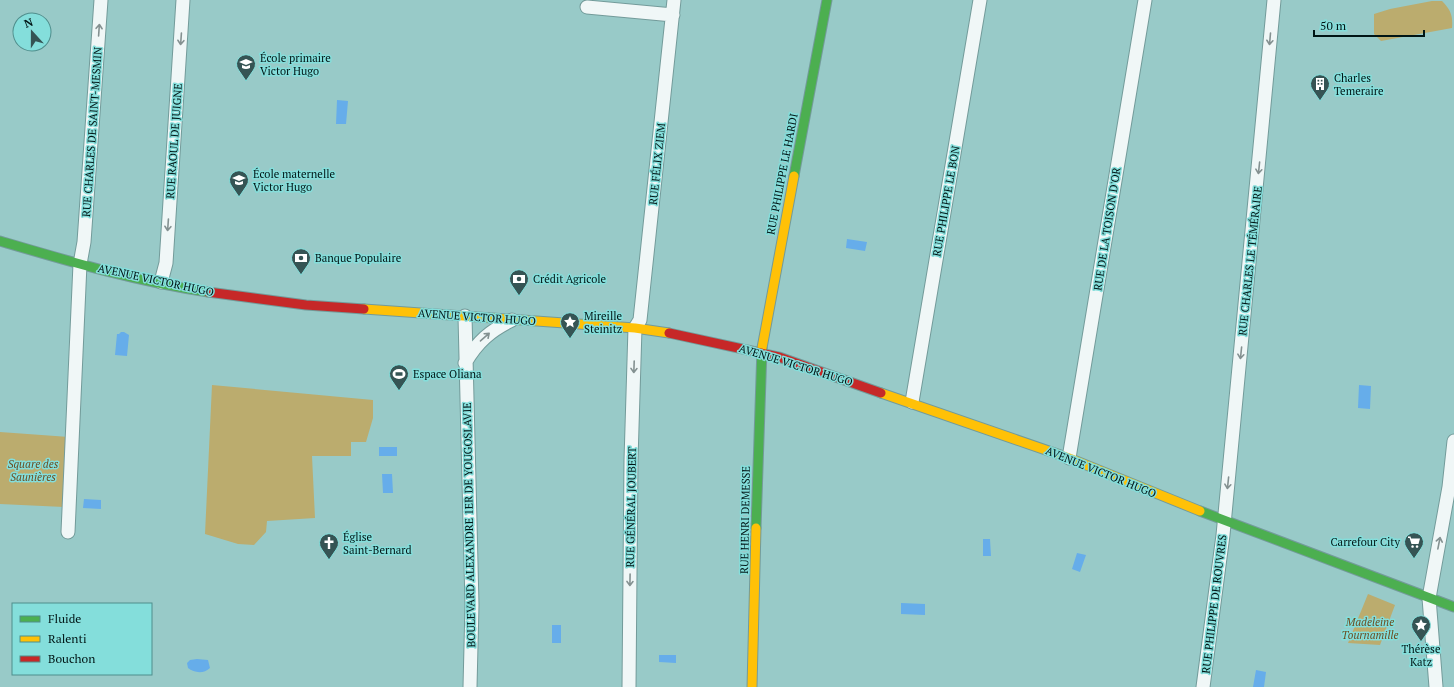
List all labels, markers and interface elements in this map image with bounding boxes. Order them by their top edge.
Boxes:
north arrow [12,12,52,52]
scale bar [1314,12,1424,38]
text: N [22,14,35,31]
text: 50 m [1320,18,1347,33]
one-way arrow [96,24,103,37]
one-way arrow [177,32,184,45]
one-way arrow [1267,32,1274,45]
street label: RUE CHARLES DE SAINT-MESMIN [79,47,105,217]
place label: École primaire Victor Hugo [260,51,331,78]
school or university icon: École primaire Victor Hugo [235,53,257,81]
place label: Charles Temeraire [1334,71,1384,98]
building icon: Charles Temeraire [1309,73,1331,101]
street label: RUE RAOUL DE JUIGNE [163,83,185,199]
street label: RUE PHILIPPE LE HARDI [763,112,801,236]
street label: RUE FÉLIX ZIEM [646,122,668,206]
street label: RUE PHILIPPE LE BON [929,145,963,257]
one-way arrow [1255,161,1262,174]
street label: RUE DE LA TOISON D'OR [1090,166,1124,292]
place label: École maternelle Victor Hugo [253,167,336,194]
school or university icon: École maternelle Victor Hugo [228,169,250,197]
street label: RUE CHARLES LE TÉMÉRAIRE [1235,186,1265,336]
one-way arrow [165,218,172,231]
bank icon: Banque Populaire [290,247,312,275]
place label: Banque Populaire [315,251,402,265]
street label: AVENUE VICTOR HUGO [97,261,215,299]
bank icon: Crédit Agricole [508,268,530,296]
place label: Crédit Agricole [533,272,607,286]
street label: AVENUE VICTOR HUGO [418,306,536,328]
place label: Mireille Steinitz [584,309,623,336]
place icon: Mireille Steinitz [559,311,581,339]
one-way arrow [480,333,490,342]
street label: AVENUE VICTOR HUGO [737,341,855,389]
one-way arrow [1237,346,1244,359]
one-way arrow [630,360,638,373]
sports icon: Espace Oliana [388,363,410,391]
place label: Espace Oliana [413,367,482,381]
street label: BOULEVARD ALEXANDRE 1ER DE YOUGOSLAVIE [460,402,478,648]
street label: AVENUE VICTOR HUGO [1044,443,1158,501]
street label: RUE GÉNÉRAL JOUBERT [623,446,639,568]
park label: Square des Saunières [8,457,59,484]
street label: RUE HENRI DEMESSE [737,466,753,574]
one-way arrow [1224,476,1232,489]
place label: Église Saint-Bernard [343,530,412,557]
supermarket icon: Carrefour City [1403,531,1425,559]
church icon: Église Saint-Bernard [318,532,340,560]
street label: RUE PHILIPPE DE ROUVRES [1199,534,1229,674]
place label: Carrefour City [1331,535,1400,549]
one-way arrow [1435,537,1443,550]
one-way arrow [626,573,634,586]
legend [12,603,152,675]
text: Fluide [48,611,81,626]
place icon: Thérèse Katz [1410,614,1432,642]
park label: Madeleine Tournamille [1341,615,1399,642]
text: Ralenti [48,631,87,646]
place label: Thérèse Katz [1402,642,1441,669]
text: Bouchon [48,651,95,666]

